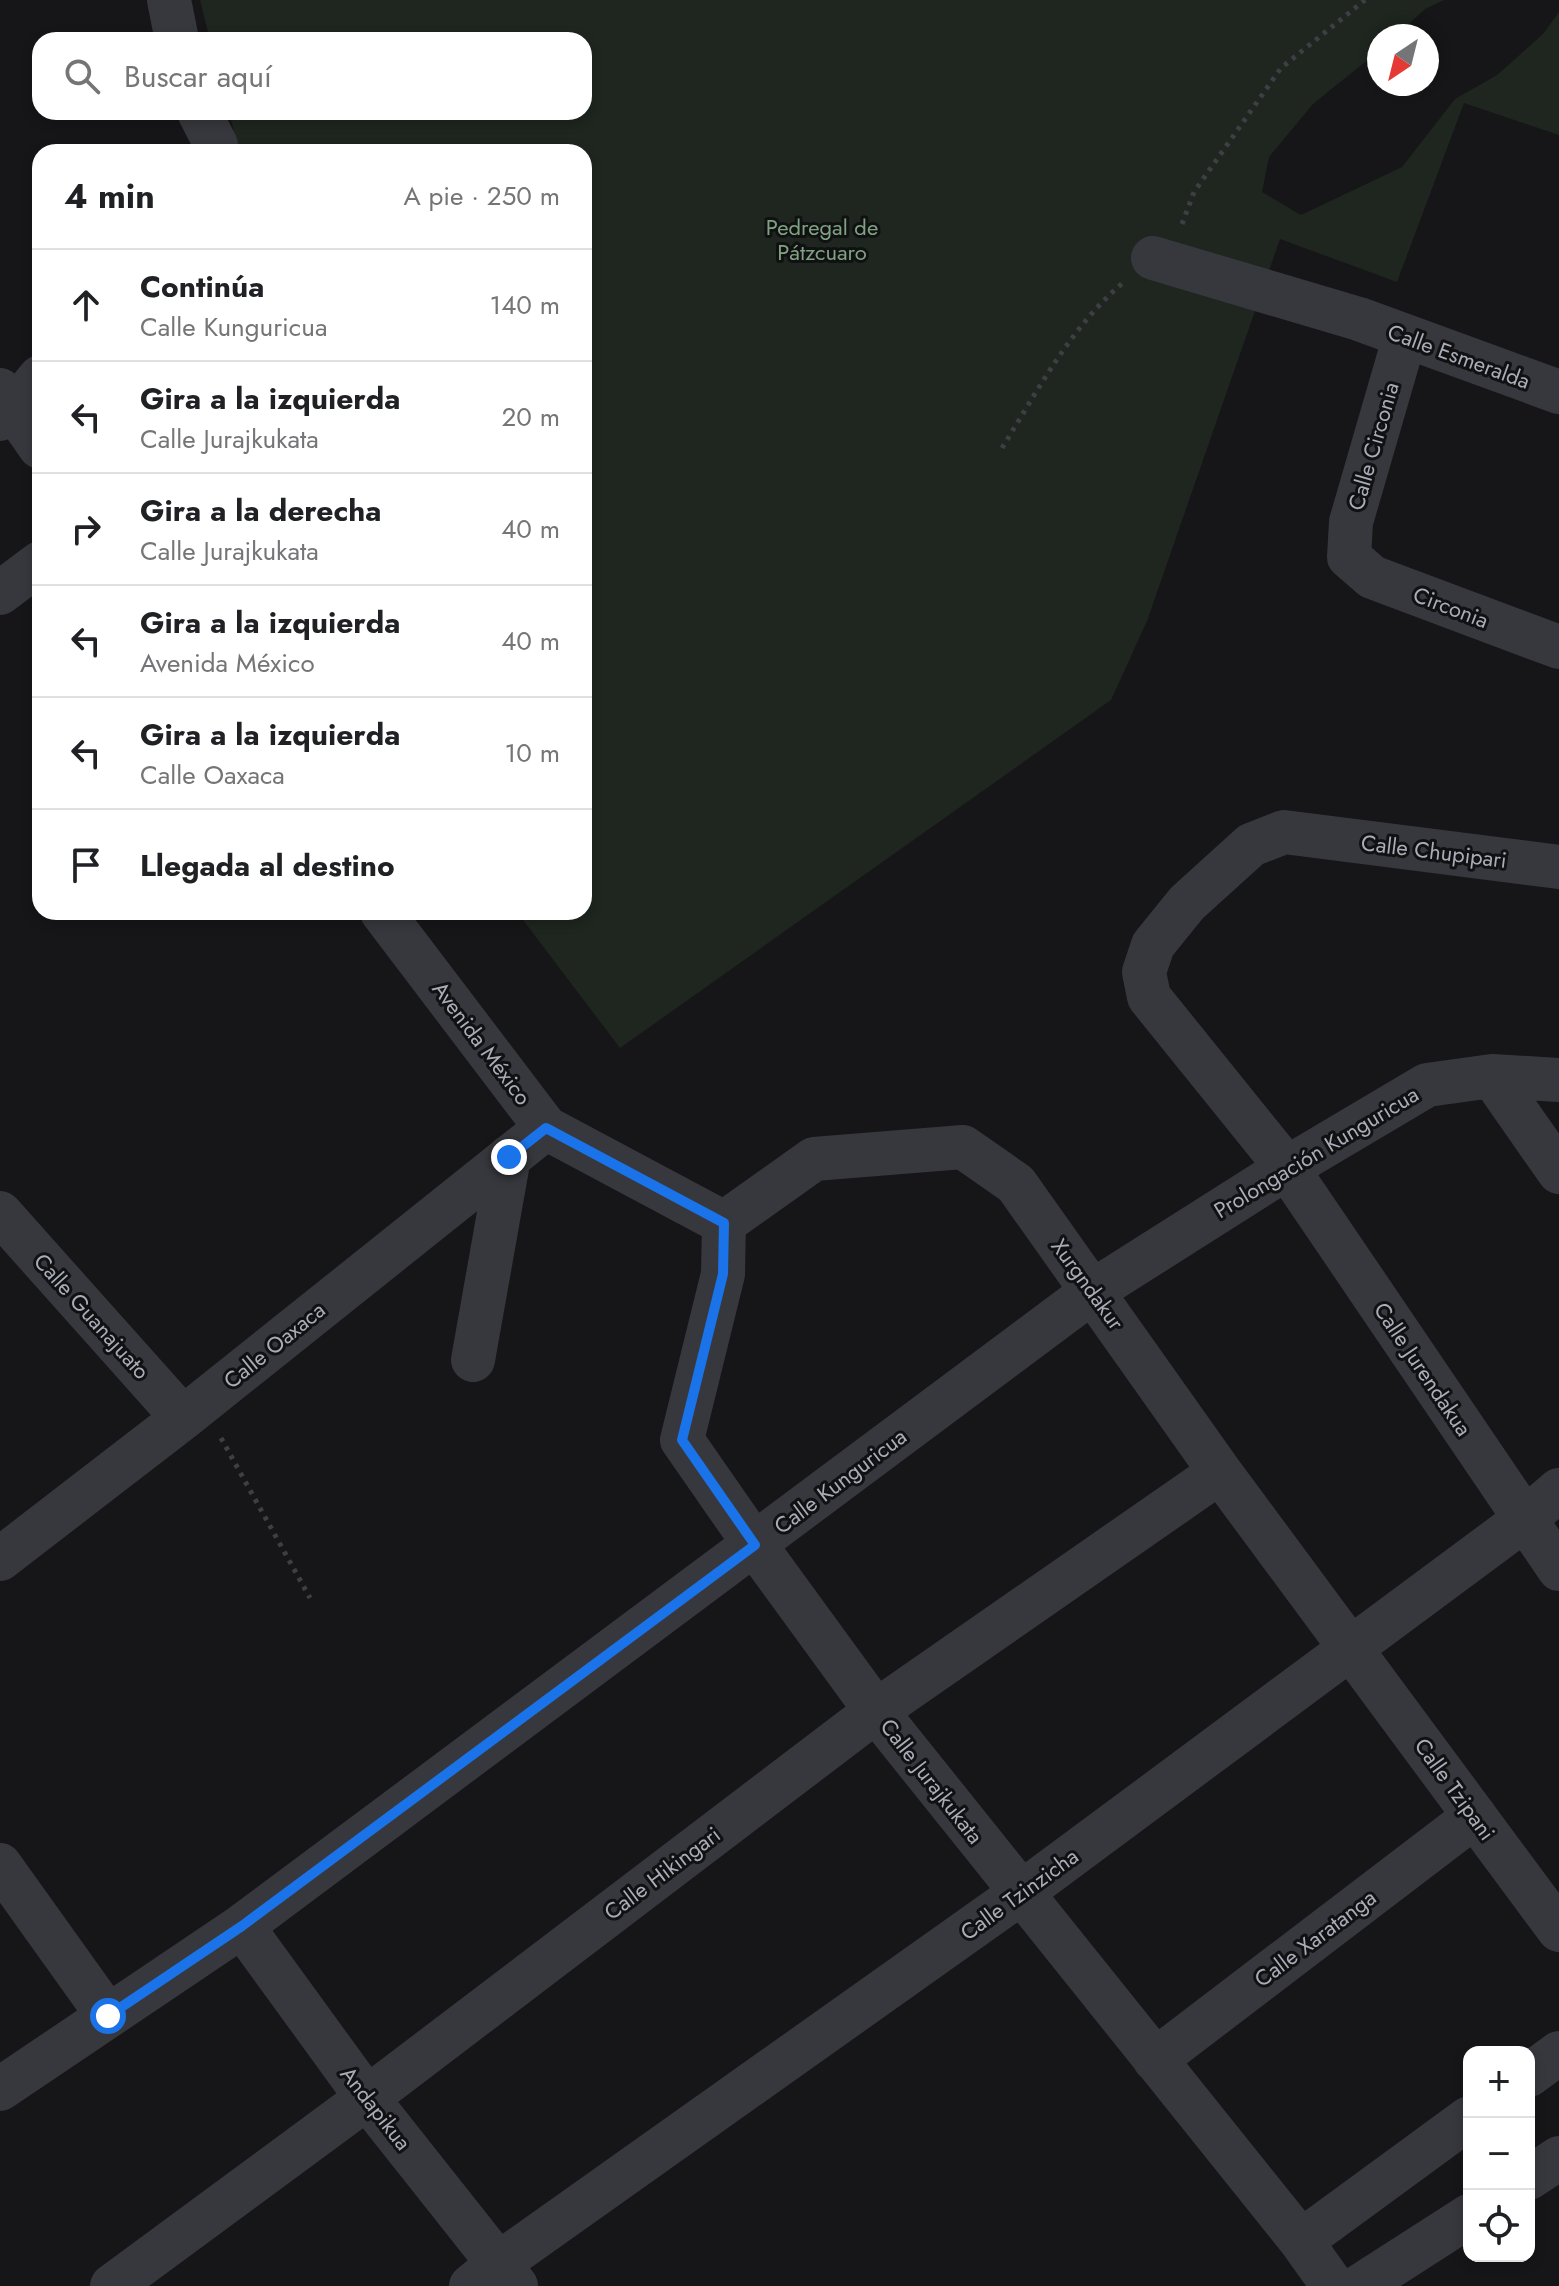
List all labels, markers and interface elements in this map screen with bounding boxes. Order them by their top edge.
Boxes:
north arrow [1367,24,1439,96]
search box [32,32,592,120]
icon: search [60,54,104,98]
text: Buscar aquí [124,55,272,98]
text: 4 min [64,172,155,221]
text: A pie · 250 m [404,177,560,215]
park label: Pedregal de Pátzcuaro [766,211,878,268]
text: Continúa [140,265,264,308]
icon: ahead [64,283,108,327]
text: 140 m [489,286,560,324]
text: Calle Kunguricua [140,308,327,346]
street label: Calle Esmeralda [1383,315,1535,397]
text: Gira a la izquierda [140,377,400,420]
street label: Calle Circonia [1339,378,1407,514]
icon: left [64,395,108,439]
text: 20 m [502,398,560,436]
text: Calle Jurajkukata [140,420,319,458]
text: Gira a la derecha [140,489,381,532]
icon: right [64,507,108,551]
text: 40 m [501,510,560,548]
text: Calle Jurajkukata [140,532,319,570]
street label: Circonia [1409,578,1493,636]
text: Gira a la izquierda [140,601,400,644]
icon: left [64,619,108,663]
text: 40 m [501,622,560,660]
text: Avenida México [140,644,315,682]
text: Gira a la izquierda [140,713,400,756]
icon: left [64,731,108,775]
text: 10 m [505,734,560,772]
text: Calle Oaxaca [140,756,285,794]
street label: Calle Chupipari [1359,826,1509,876]
icon: arrive [64,843,108,887]
text: Llegada al destino [140,844,395,887]
street label: Avenida México [425,974,539,1112]
street label: Prolongación Kunguricua [1208,1078,1424,1226]
route end [491,1139,527,1175]
street label: Xurgndakur [1044,1232,1132,1337]
street label: Calle Guanajuato [27,1246,157,1386]
street label: Calle Oaxaca [216,1294,332,1396]
street label: Calle Jurendakua [1366,1296,1480,1442]
street label: Calle Kunguricua [767,1421,913,1541]
street label: Calle Jurajkukata [873,1712,991,1850]
street label: Calle Tzipani [1407,1731,1503,1847]
street label: Calle Hikingari [597,1819,727,1927]
street label: Calle Tzinzicha [953,1840,1085,1948]
street label: Calle Xaratanga [1247,1882,1383,1994]
route start [90,1998,126,2034]
map controls [1463,2046,1535,2262]
button: + [1463,2046,1535,2118]
street label: Andapikua [333,2059,419,2157]
button: − [1463,2118,1535,2190]
button: locate [1463,2190,1535,2262]

